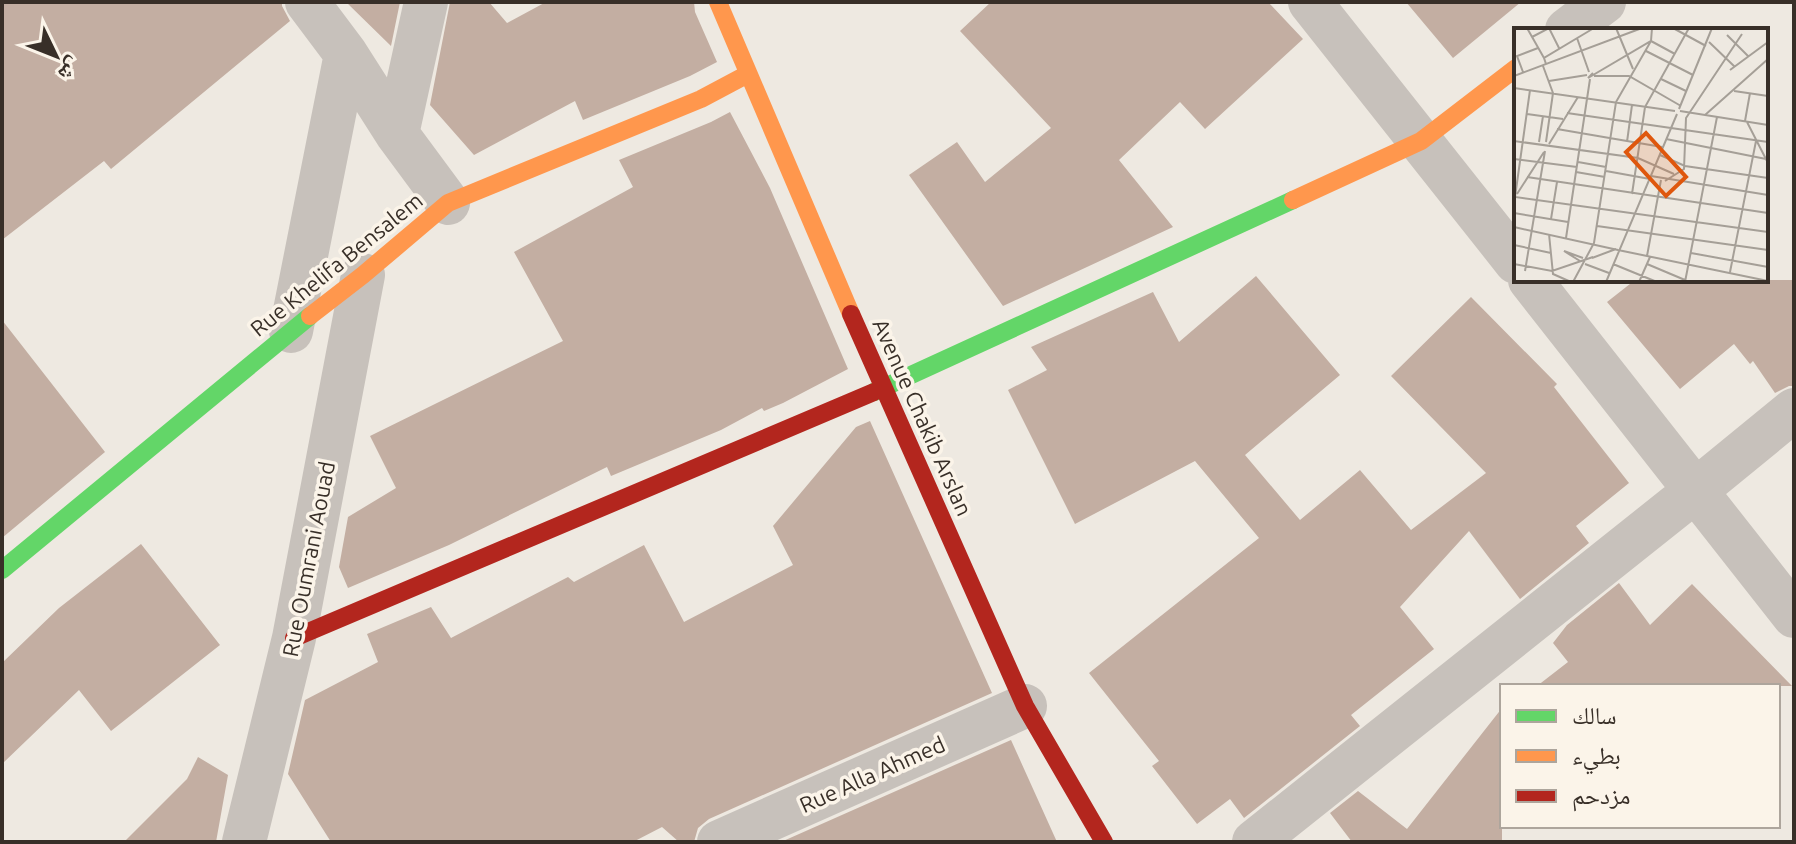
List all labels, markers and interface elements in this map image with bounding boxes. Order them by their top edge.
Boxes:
north arrow [16,16,96,96]
inset map [1514,28,1768,282]
text: ش [52,52,88,87]
street label: Rue Khelifa Bensalem [245,187,427,341]
street label: Avenue Chakib Arslan [868,315,978,519]
street label: Rue Oumrani Aouad [277,459,339,659]
legend [1500,684,1780,828]
text: سالك [1572,702,1617,729]
street label: Rue Alla Ahmed [795,731,949,817]
text: بطيء [1572,742,1621,775]
text: مزدحم [1572,782,1631,812]

